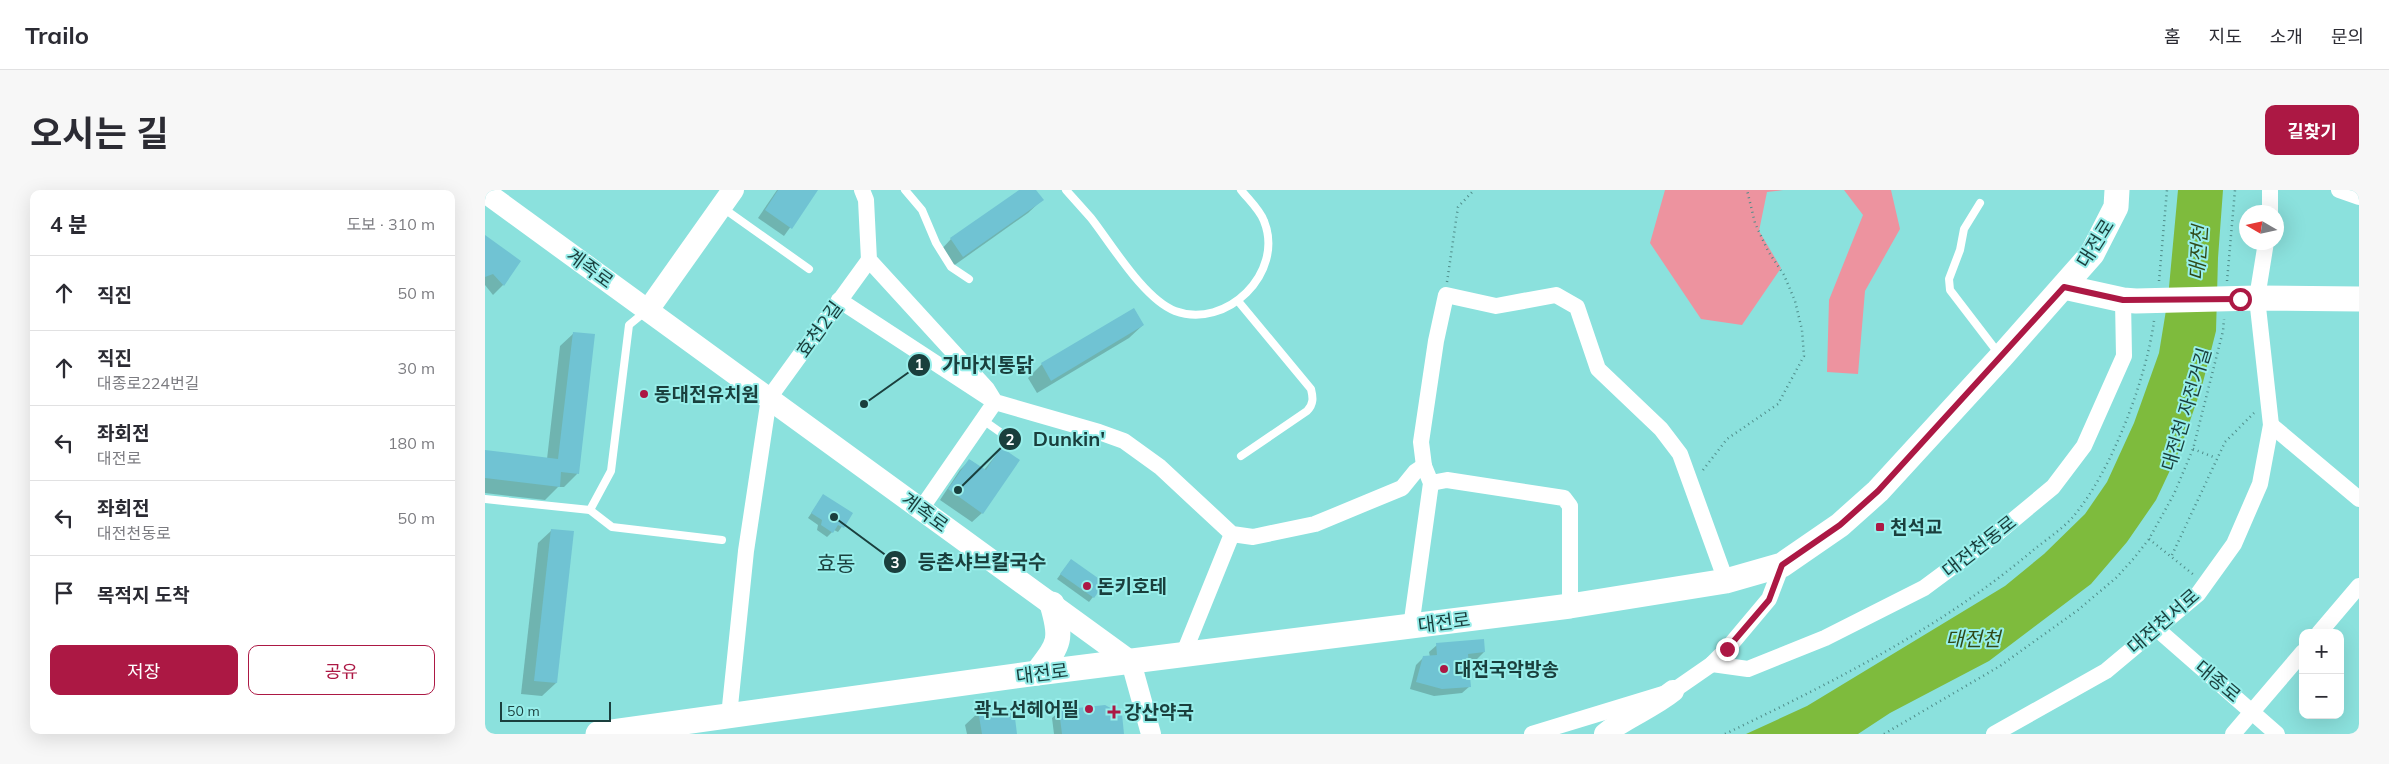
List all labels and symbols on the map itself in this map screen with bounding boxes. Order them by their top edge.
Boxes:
north arrow [2239,205,2284,250]
street label: 대전로 [2071,214,2119,272]
water label: 대전천 [2184,222,2213,281]
street label: 계족로 [562,243,618,293]
route start [2229,288,2252,311]
street label: 효천2길 [791,296,847,362]
street label: 대전천 자전거길 [2156,345,2216,473]
callout: 가마치통닭 [907,348,1044,383]
text: 가마치통닭 [942,352,1035,377]
text: 1 [914,355,924,374]
place label: 동대전유치원 [654,382,759,406]
marker: 동대전유치원 [638,388,650,400]
callout: Dunkin' [998,422,1115,457]
text: Dunkin' [1033,426,1105,451]
text: 2 [1005,430,1015,449]
street label: 계족로 [897,487,953,537]
street label: 대전천동로 [1937,510,2021,582]
place label: 천석교 [1890,515,1942,539]
marker: 천석교 [1874,521,1886,533]
callout: 등촌샤브칼국수 [883,545,1057,580]
text: 등촌샤브칼국수 [918,549,1046,574]
district label: 효동 [817,550,855,576]
text: 3 [890,553,900,572]
place label: 돈키호테 [1097,574,1167,598]
marker: 돈키호테 [1081,580,1093,592]
street label: 대전천서로 [2122,583,2204,659]
street label: 대전로 [1417,607,1471,637]
water label: 대전천 [1945,626,2003,651]
route end [1716,638,1739,661]
street label: 대종로 [2190,655,2246,707]
place label: 대전국악방송 [1454,657,1559,681]
street label: 대전로 [1015,658,1069,688]
marker: 대전국악방송 [1438,663,1450,675]
place label: 곽노선헤어필 [974,697,1079,721]
scale bar [500,699,611,722]
place label: 강산약국 [1124,700,1194,724]
marker: 곽노선헤어필 [1083,703,1095,715]
marker: 강산약국 [1108,706,1120,718]

